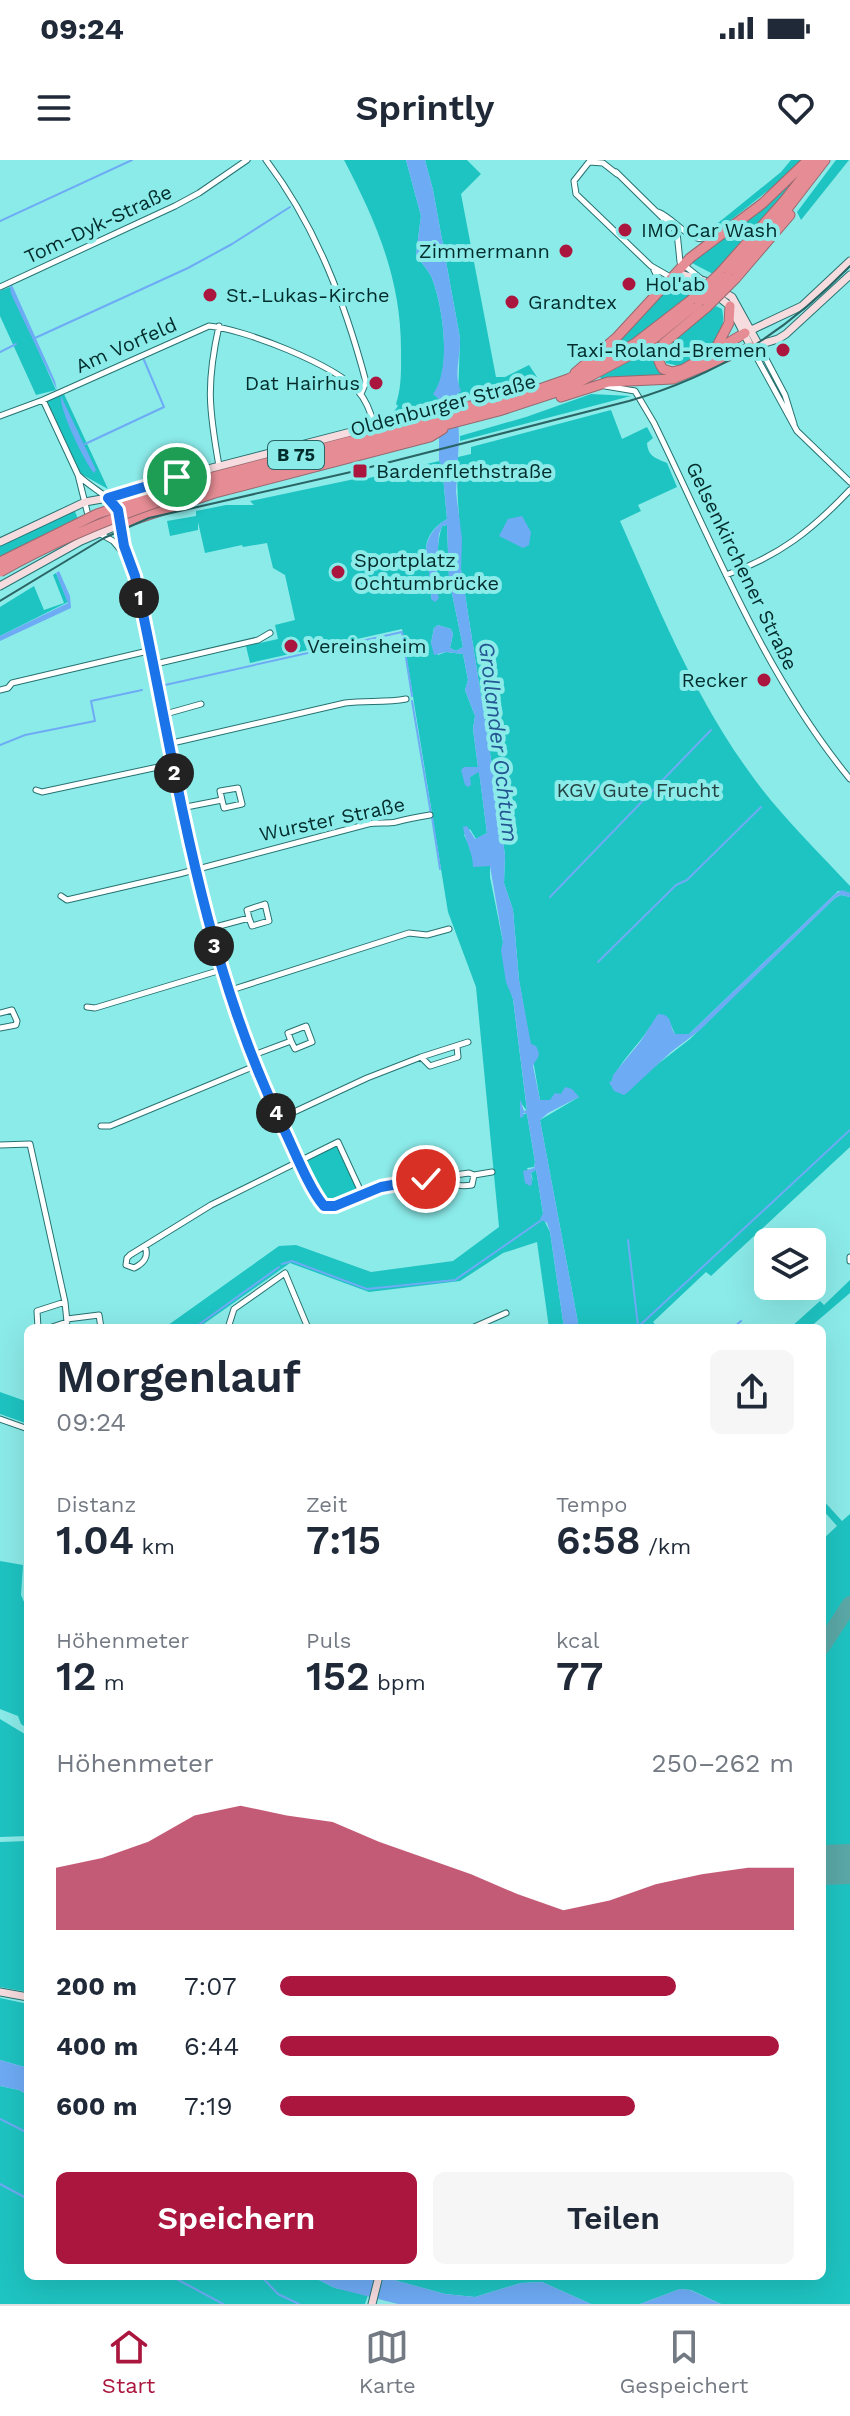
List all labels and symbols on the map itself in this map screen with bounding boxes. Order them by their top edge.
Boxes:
street label: Tom-Dyk-Straße [20,179,176,269]
place label: IMO Car Wash [641,218,778,242]
marker: IMO Car Wash [616,221,634,239]
place label: Zimmermann [419,239,550,263]
marker: Zimmermann [557,242,575,260]
place label: Hol'ab [645,272,705,296]
marker: Hol'ab [620,275,638,293]
place label: St.-Lukas-Kirche [226,283,390,307]
marker: St.-Lukas-Kirche [201,286,219,304]
place label: Grandtex [528,290,617,314]
marker: Grandtex [503,293,521,311]
street label: Am Vorfeld [72,312,180,378]
place label: Taxi-Roland-Bremen [567,338,767,362]
marker: Taxi-Roland-Bremen [774,341,792,359]
street label: Oldenburger Straße [348,369,538,441]
place label: Dat Hairhus [245,371,360,395]
marker: Dat Hairhus [367,374,385,392]
road number: B 75 [268,441,324,469]
pin [143,443,211,511]
street label: Gelsenkirchener Straße [681,458,803,674]
place label: Bardenflethstraße [376,459,553,483]
marker: Bardenflethstraße [351,462,369,480]
place label: Sportplatz Ochtumbrücke [354,548,499,595]
marker: Sportplatz Ochtumbrücke [329,563,347,581]
pin: 1 [119,578,159,618]
place label: Vereinsheim [307,634,427,658]
marker: Vereinsheim [282,637,300,655]
water label: Grollander Ochtum [474,640,523,844]
place label: Recker [682,668,748,692]
marker: Recker [755,671,773,689]
pin: 2 [154,753,194,793]
park label: KGV Gute Frucht [556,778,720,802]
street label: Wurster Straße [257,792,407,846]
pin: 3 [194,926,234,966]
pin: 4 [256,1093,296,1133]
pin [392,1145,460,1213]

